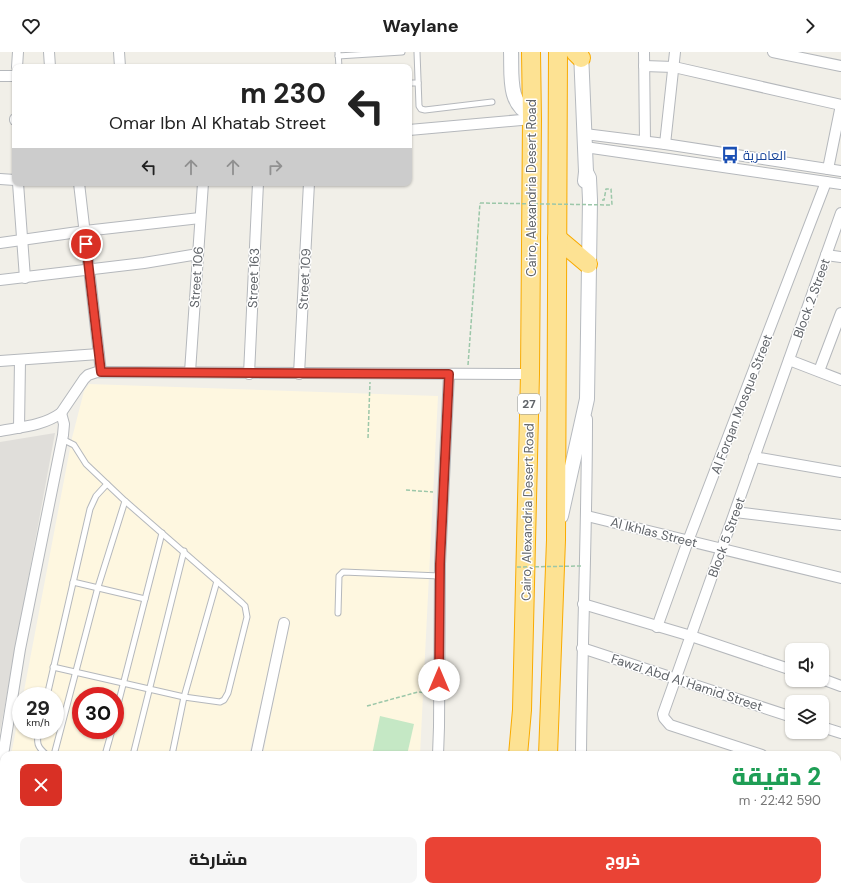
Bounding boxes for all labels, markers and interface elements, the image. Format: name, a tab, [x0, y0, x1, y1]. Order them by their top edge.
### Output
text: Waylane	[382, 14, 459, 38]
icon: heart	[20, 15, 42, 37]
icon: forward	[799, 15, 821, 37]
text: 230 m	[240, 75, 326, 112]
icon: left	[340, 80, 392, 132]
street label: Cairo, Alexandria Desert Road	[523, 99, 540, 277]
text: Omar Ibn Al Khatab Street	[109, 111, 326, 135]
bus stop icon: العامرية	[720, 145, 740, 165]
place label: العامرية	[743, 147, 786, 164]
icon: left	[138, 156, 160, 178]
icon: ahead	[180, 156, 202, 178]
icon: ahead	[222, 156, 244, 178]
icon: right	[264, 156, 286, 178]
pin	[69, 227, 103, 261]
icon: arrive	[75, 233, 97, 255]
street label: Street 106	[186, 246, 207, 308]
street label: Street 163	[244, 248, 263, 308]
street label: Street 109	[294, 248, 315, 310]
street label: Block 2 Street	[789, 256, 834, 340]
street label: Al Forqan Mosque Street	[707, 332, 776, 477]
road number: 27	[518, 394, 540, 414]
street label: Cairo, Alexandria Desert Road	[517, 423, 538, 601]
street label: Block 5 Street	[704, 495, 749, 580]
street label: Al Ikhlas Street	[609, 513, 699, 551]
map controls	[785, 643, 829, 739]
button: sound	[785, 643, 829, 687]
street label: Fawzi Abd Al Hamid Street	[609, 650, 765, 715]
position arrow	[418, 659, 460, 701]
speed limit sign: 30	[72, 687, 124, 739]
text: 29	[26, 695, 50, 721]
button: layers	[785, 695, 829, 739]
text: km/h	[26, 716, 50, 729]
text: 2 دقيقة	[732, 761, 821, 792]
button: close	[20, 764, 62, 806]
text: 590 m · 22:42	[739, 792, 821, 809]
button: مشاركة	[20, 837, 417, 883]
button: خروج	[425, 837, 821, 883]

